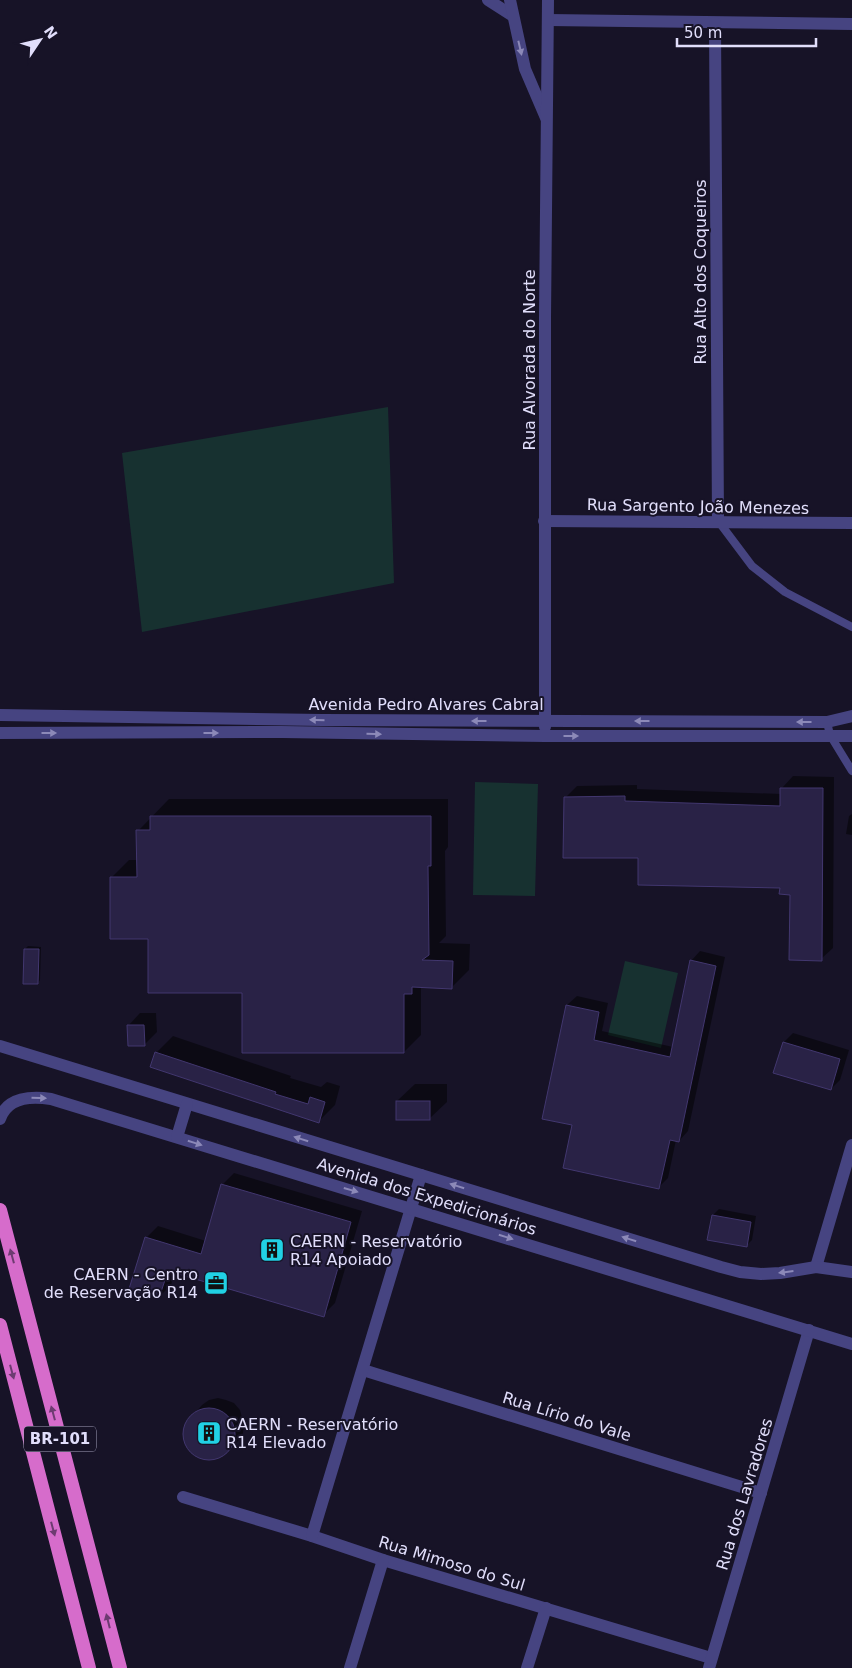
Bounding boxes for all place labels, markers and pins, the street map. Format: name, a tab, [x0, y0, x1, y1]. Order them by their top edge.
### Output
place label: CAERN - Reservatório R14 Apoiado	[290, 1232, 462, 1269]
building icon: CAERN - Reservatório R14 Apoiado	[259, 1237, 285, 1263]
place label: CAERN - Centro de Reservação R14	[44, 1265, 198, 1302]
office icon: CAERN - Centro de Reservação R14	[203, 1270, 229, 1296]
place label: CAERN - Reservatório R14 Elevado	[226, 1415, 398, 1452]
building icon: CAERN - Reservatório R14 Elevado	[196, 1420, 222, 1446]

